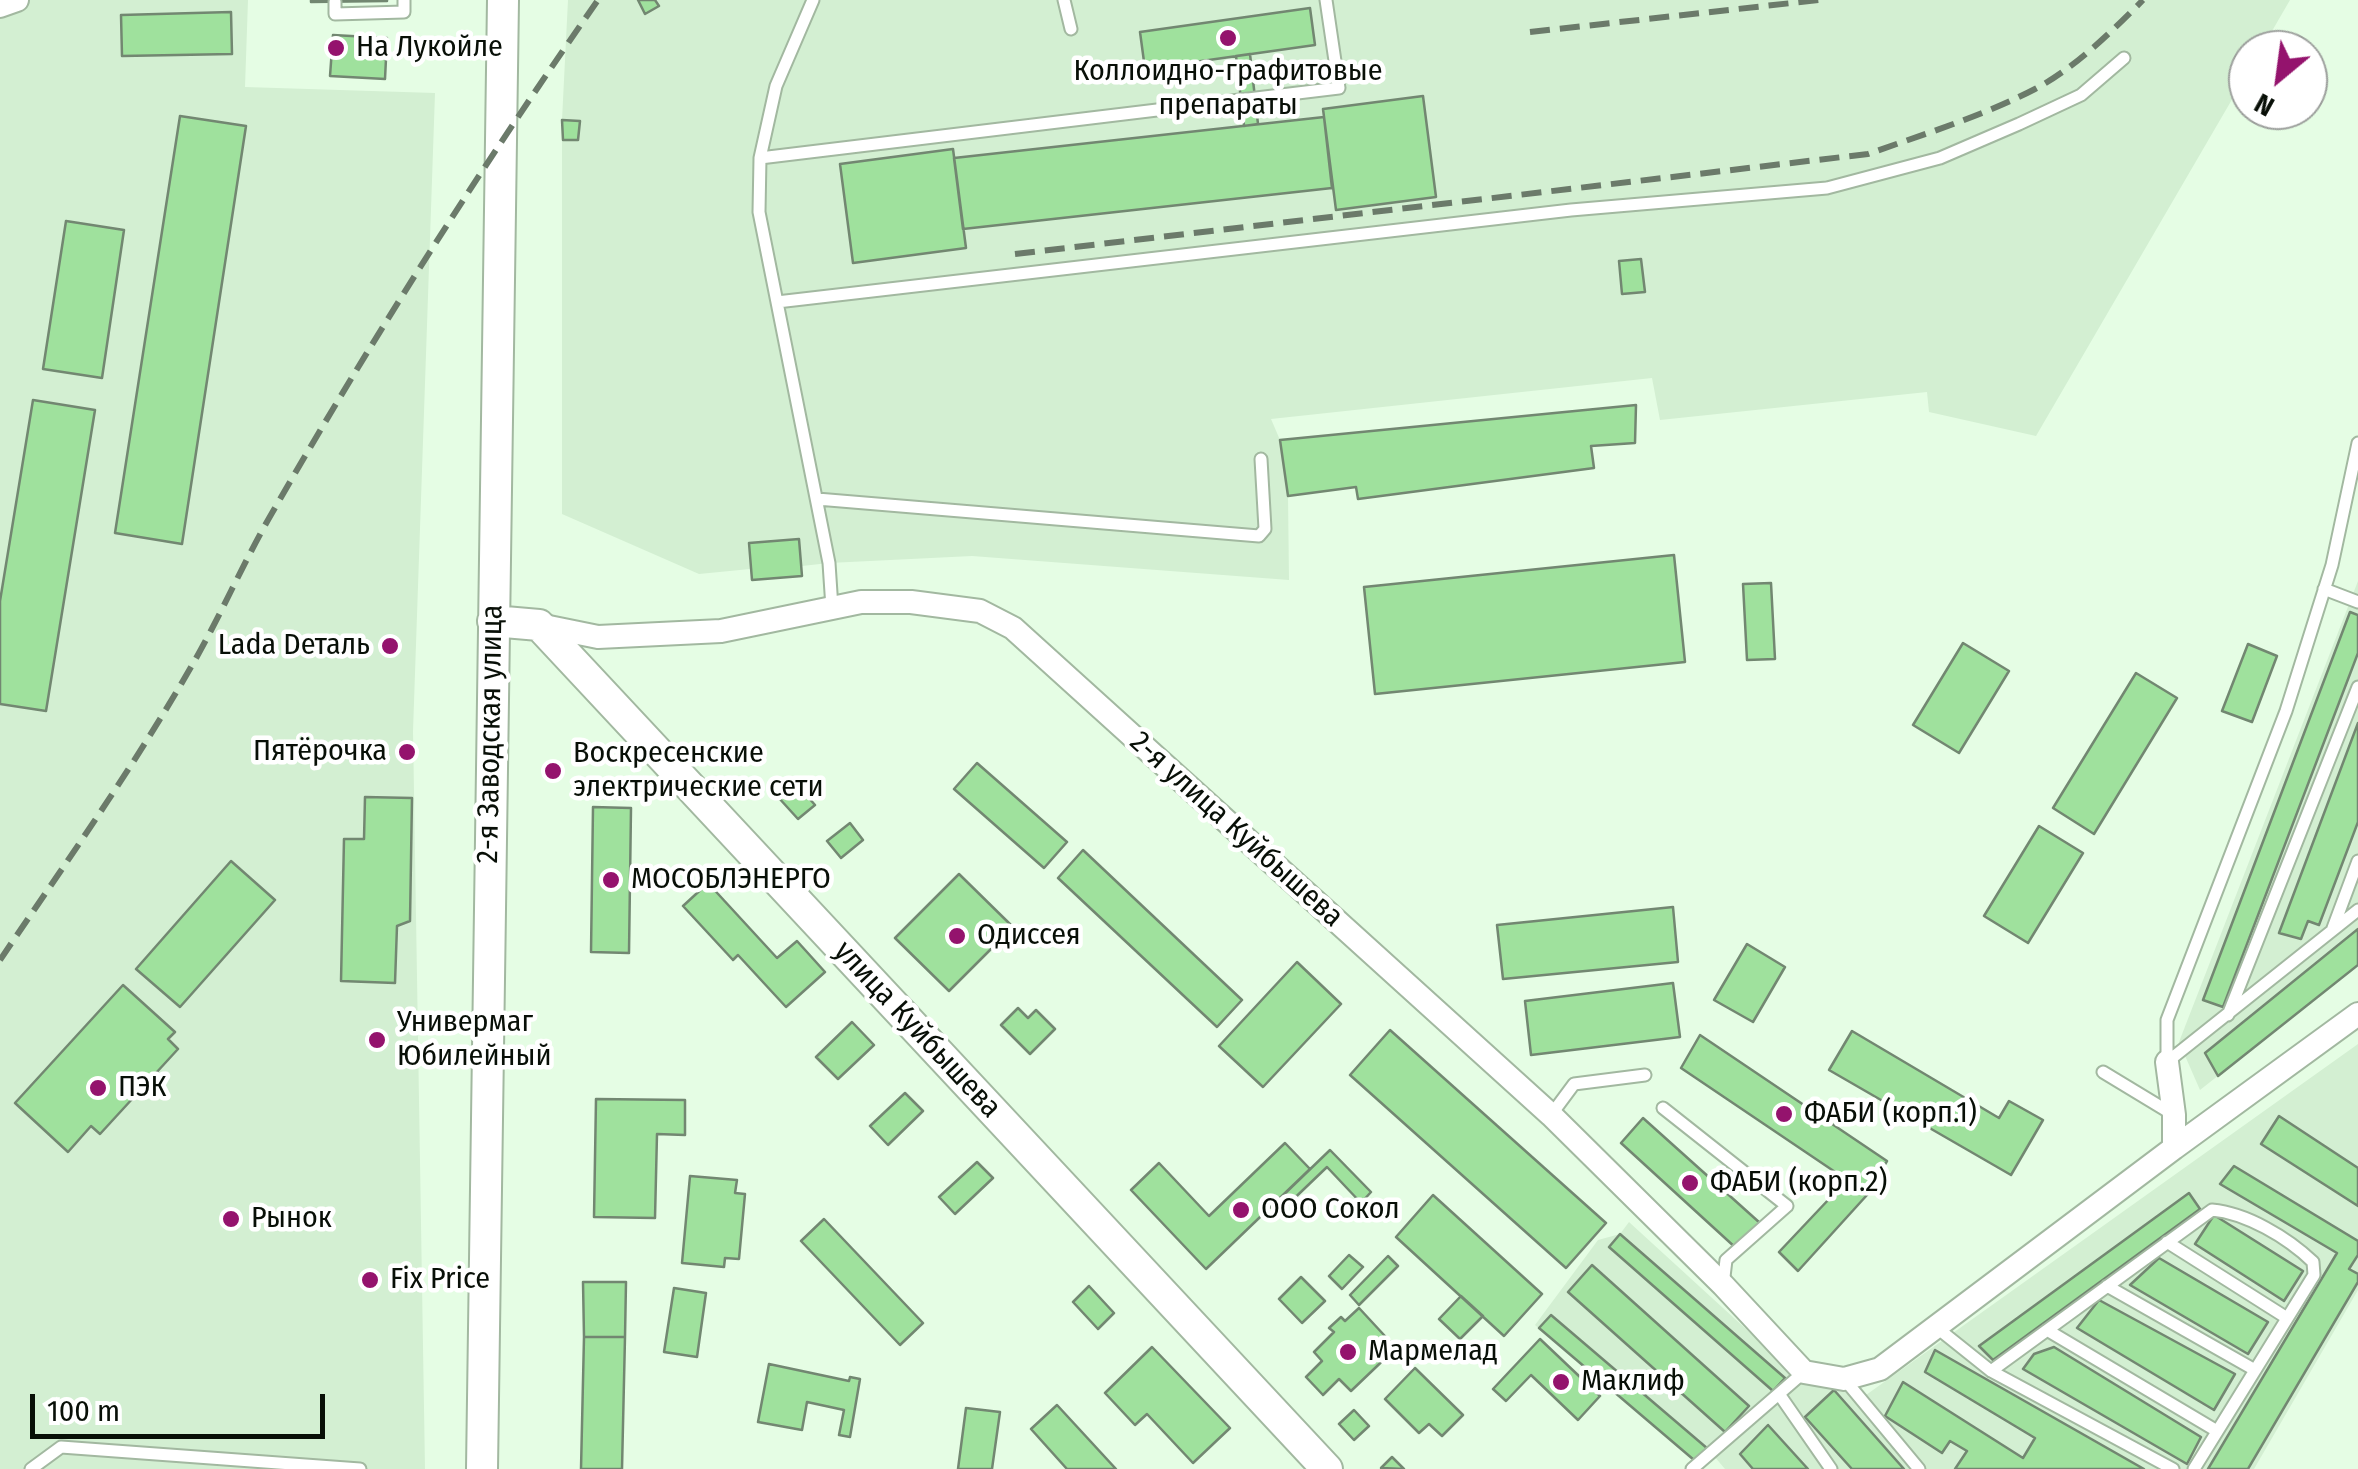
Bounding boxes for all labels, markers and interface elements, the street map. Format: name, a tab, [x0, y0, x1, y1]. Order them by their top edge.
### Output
marker: Коллоидно-графитовые препараты	[1217, 27, 1239, 49]
place label: На Лукойле	[356, 30, 503, 66]
north arrow	[2228, 30, 2328, 130]
marker: На Лукойле	[325, 37, 347, 59]
place label: Коллоидно-графитовые препараты	[1074, 54, 1382, 124]
text: N	[2249, 86, 2280, 123]
street label: 2-я Заводская улица	[471, 604, 511, 864]
place label: Lada Dеталь	[218, 628, 370, 664]
marker: Lada Dеталь	[379, 635, 401, 657]
street label: 2-я улица Куйбышева	[1122, 725, 1350, 935]
place label: Пятёрочка	[253, 734, 387, 770]
place label: Воскресенские электрические сети	[573, 736, 824, 806]
marker: Пятёрочка	[396, 741, 418, 763]
marker: Воскресенские электрические сети	[542, 760, 564, 782]
place label: МОСОБЛЭНЕРГО	[631, 862, 831, 898]
marker: МОСОБЛЭНЕРГО	[600, 869, 622, 891]
place label: Одиссея	[977, 918, 1081, 954]
marker: Одиссея	[946, 925, 968, 947]
street label: улица Куйбышева	[826, 934, 1008, 1126]
place label: Универмаг Юбилейный	[397, 1005, 552, 1076]
marker: Универмаг Юбилейный	[366, 1029, 388, 1051]
place label: ПЭК	[118, 1070, 167, 1106]
marker: ПЭК	[87, 1077, 109, 1099]
place label: ФАБИ (корп.1)	[1804, 1096, 1977, 1132]
marker: ФАБИ (корп.1)	[1773, 1103, 1795, 1125]
place label: ФАБИ (корп.2)	[1710, 1165, 1887, 1201]
marker: ФАБИ (корп.2)	[1679, 1172, 1701, 1194]
place label: ООО Сокол	[1261, 1192, 1400, 1228]
marker: ООО Сокол	[1230, 1199, 1252, 1221]
place label: Рынок	[251, 1201, 332, 1237]
marker: Рынок	[220, 1208, 242, 1230]
place label: Fix Price	[390, 1262, 490, 1298]
marker: Fix Price	[359, 1269, 381, 1291]
place label: Мармелад	[1368, 1334, 1498, 1370]
marker: Мармелад	[1337, 1341, 1359, 1363]
place label: Маклиф	[1581, 1364, 1685, 1400]
marker: Маклиф	[1550, 1371, 1572, 1393]
scale bar	[35, 1374, 330, 1436]
text: 100 m	[47, 1393, 120, 1429]

